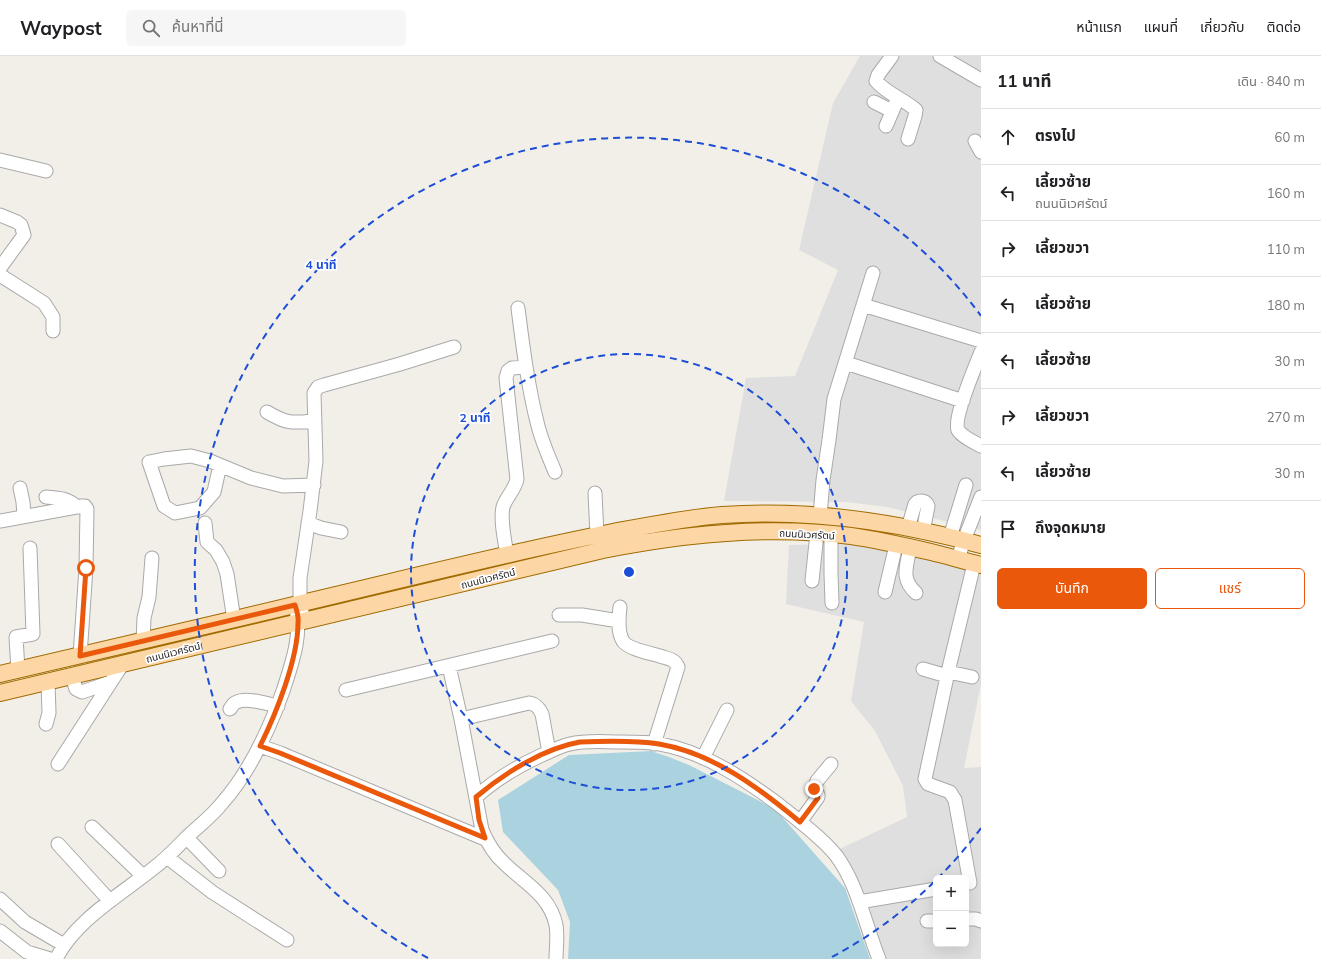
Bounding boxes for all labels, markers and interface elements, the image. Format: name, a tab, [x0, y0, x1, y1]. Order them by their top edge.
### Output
search box	[126, 10, 406, 46]
text: Waypost	[20, 16, 102, 40]
icon: search	[140, 17, 162, 39]
text: ค้นหาที่นี่	[172, 17, 223, 36]
text: หน้าแรก	[1076, 18, 1122, 36]
text: แผนที่	[1144, 18, 1178, 36]
text: เกี่ยวกับ	[1200, 18, 1245, 36]
text: ติดต่อ	[1267, 18, 1301, 36]
text: 11 นาที	[997, 70, 1051, 91]
text: เดิน · 840 m	[1237, 73, 1305, 89]
icon: ahead	[997, 126, 1019, 148]
text: ตรงไป	[1035, 126, 1076, 145]
text: 60 m	[1275, 129, 1305, 145]
text: เลี้ยวซ้าย	[1035, 172, 1091, 191]
icon: left	[997, 182, 1019, 204]
text: 160 m	[1267, 185, 1305, 201]
text: ถนนนิเวศรัตน์	[1035, 195, 1108, 211]
icon: right	[997, 238, 1019, 260]
text: เลี้ยวขวา	[1035, 238, 1089, 257]
text: 110 m	[1267, 241, 1305, 257]
text: 4 นาที	[305, 257, 337, 272]
icon: left	[997, 294, 1019, 316]
text: เลี้ยวซ้าย	[1035, 294, 1091, 313]
text: 180 m	[1267, 297, 1305, 313]
icon: left	[997, 350, 1019, 372]
text: เลี้ยวซ้าย	[1035, 350, 1091, 369]
text: 30 m	[1275, 353, 1305, 369]
icon: right	[997, 406, 1019, 428]
text: เลี้ยวขวา	[1035, 406, 1089, 425]
text: 270 m	[1267, 409, 1305, 425]
text: 2 นาที	[459, 410, 491, 425]
icon: left	[997, 462, 1019, 484]
text: เลี้ยวซ้าย	[1035, 462, 1091, 481]
text: 30 m	[1275, 465, 1305, 481]
icon: arrive	[997, 518, 1019, 540]
text: ถึงจุดหมาย	[1035, 518, 1106, 537]
street label: ถนนนิเวศรัตน์	[779, 527, 835, 542]
route start	[77, 559, 95, 577]
street label: ถนนนิเวศรัตน์	[459, 565, 517, 592]
centre of rings	[622, 565, 636, 579]
button: บันทึก	[997, 568, 1147, 609]
button: แชร์	[1155, 568, 1305, 609]
street label: ถนนนิเวศรัตน์	[144, 639, 202, 666]
route end	[805, 780, 823, 798]
map controls	[933, 875, 969, 947]
button: +	[933, 875, 969, 911]
button: −	[933, 911, 969, 947]

